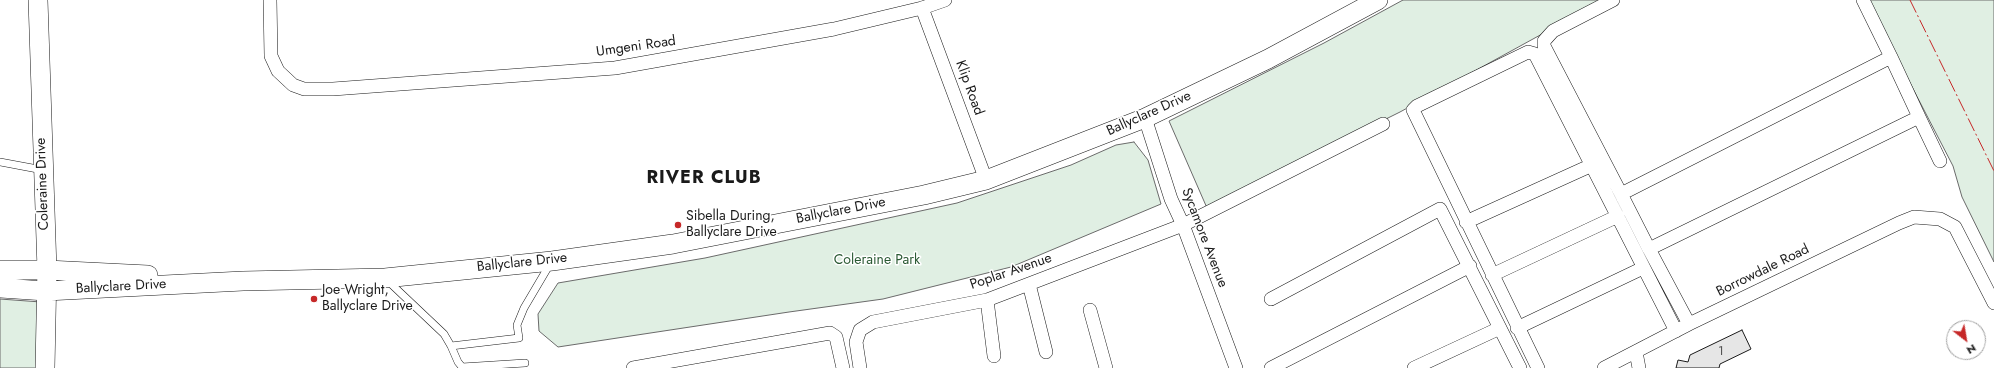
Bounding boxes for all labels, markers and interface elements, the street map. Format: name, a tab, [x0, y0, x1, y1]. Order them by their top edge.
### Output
street label: Umgeni Road	[595, 33, 677, 61]
street label: Klip Road	[951, 58, 987, 118]
street label: Ballyclare Drive	[1104, 88, 1194, 140]
street label: Coleraine Drive	[33, 137, 53, 231]
district label: RIVER CLUB	[646, 168, 762, 190]
street label: Sycamore Avenue	[1177, 186, 1231, 290]
street label: Ballyclare Drive	[795, 194, 887, 228]
place label: Sibella During, Ballyclare Drive	[686, 209, 777, 242]
marker: Sibella During, Ballyclare Drive	[673, 220, 683, 230]
street label: Borrowdale Road	[1714, 241, 1812, 301]
street label: Ballyclare Drive	[476, 250, 568, 276]
street label: Poplar Avenue	[968, 250, 1054, 294]
park label: Coleraine Park	[834, 253, 920, 269]
street label: Ballyclare Drive	[75, 276, 167, 298]
place label: Joe Wright, Ballyclare Drive	[322, 283, 413, 316]
marker: Joe Wright, Ballyclare Drive	[309, 294, 319, 304]
north arrow	[1946, 320, 1986, 360]
text: N	[1964, 340, 1980, 359]
house number: 1	[1718, 345, 1724, 359]

